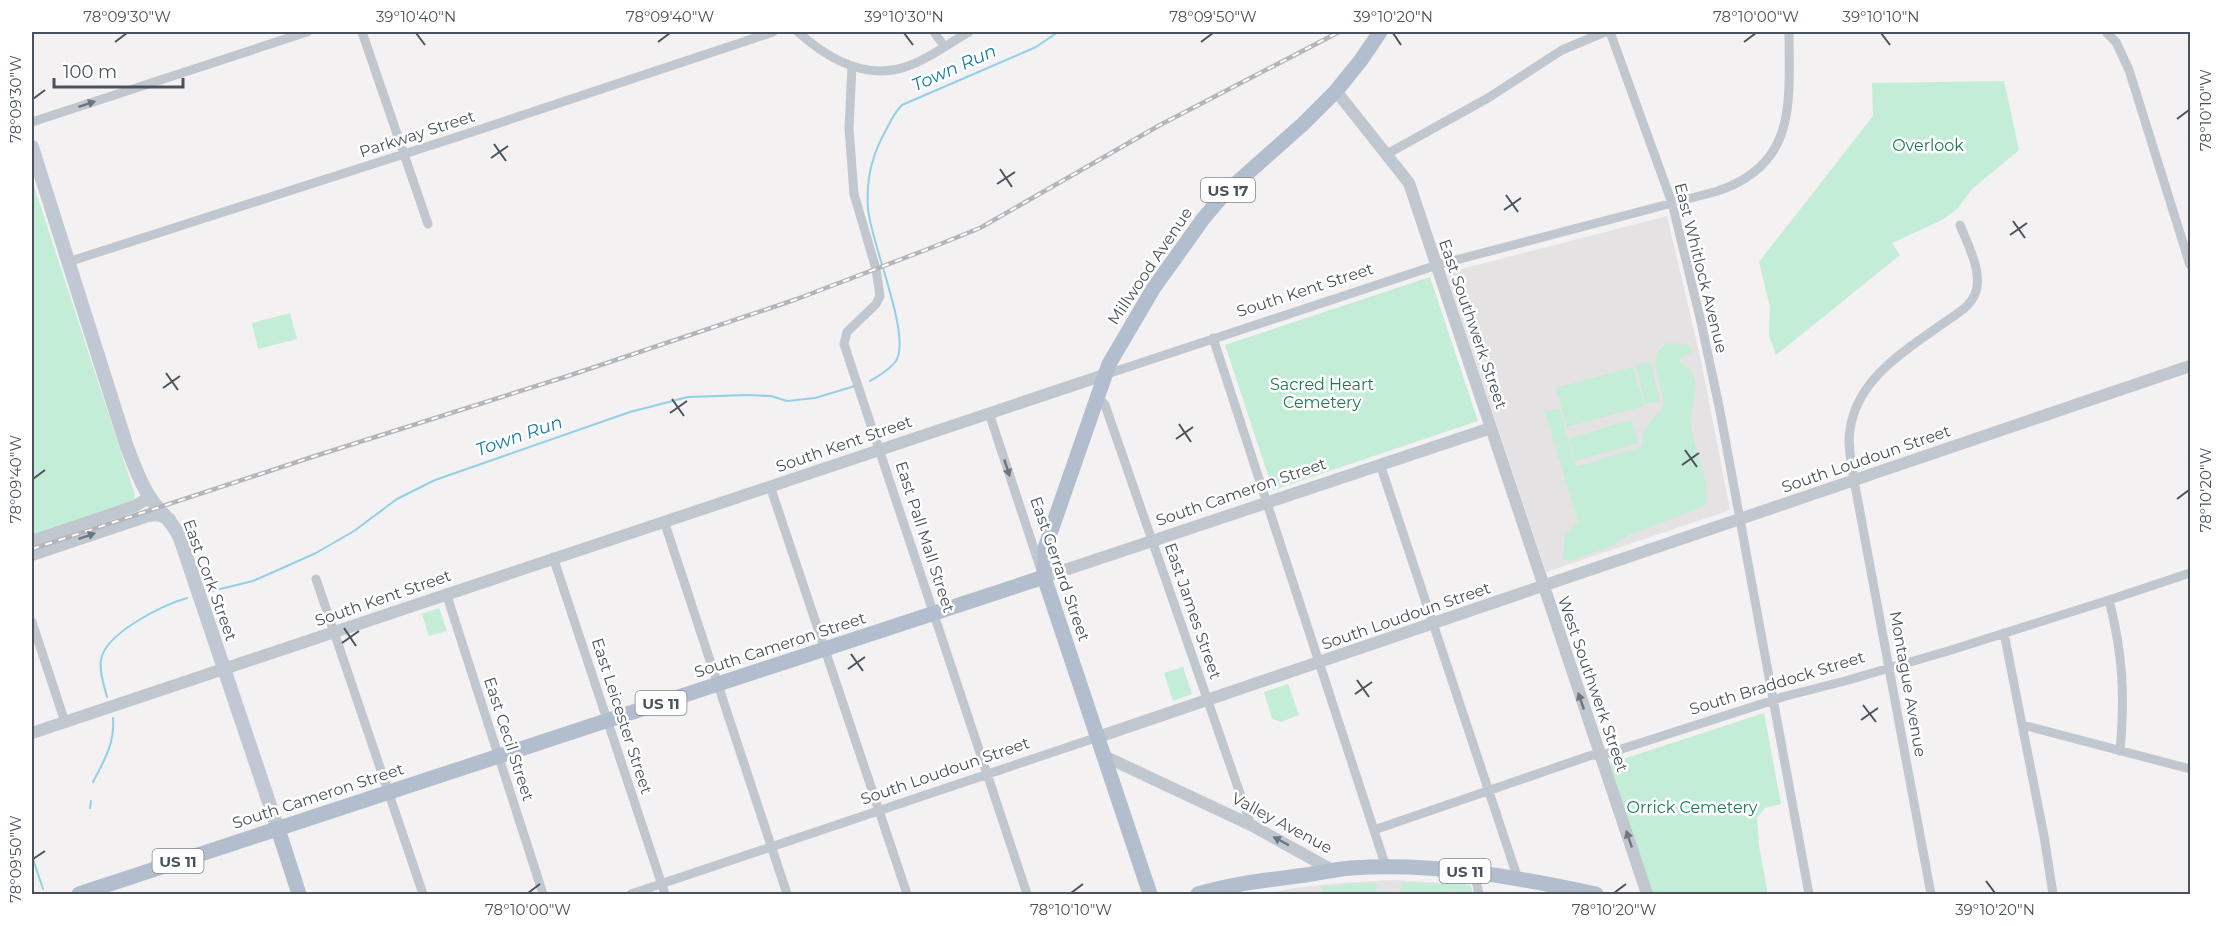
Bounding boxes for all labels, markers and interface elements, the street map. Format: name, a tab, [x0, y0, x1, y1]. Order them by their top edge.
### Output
text: 78°09'30"W	[83, 7, 171, 26]
text: 39°10'40"N	[376, 7, 456, 26]
text: 78°09'40"W	[626, 7, 714, 26]
text: 39°10'30"N	[864, 7, 944, 26]
text: 78°09'50"W	[1169, 7, 1257, 26]
text: 39°10'20"N	[1353, 7, 1433, 26]
text: 78°10'00"W	[1713, 7, 1799, 26]
text: 39°10'10"N	[1842, 7, 1920, 26]
water label: Town Run	[908, 40, 1000, 96]
scale bar	[54, 51, 183, 89]
text: 78°09'30"W	[6, 55, 25, 143]
text: 100 m	[63, 61, 117, 83]
text: 78°10'10"W	[2196, 69, 2215, 151]
one-way arrow	[78, 98, 96, 108]
street label: Parkway Street	[357, 106, 478, 162]
park label: Overlook	[1892, 136, 1964, 155]
road number: US 17	[1201, 178, 1255, 202]
street label: East Whitlock Avenue	[1671, 181, 1731, 355]
street label: Millwood Avenue	[1104, 204, 1196, 328]
street label: East Southwerk Street	[1435, 237, 1511, 412]
street label: South Kent Street	[1234, 259, 1376, 321]
park label: Sacred Heart Cemetery	[1270, 375, 1375, 412]
water label: Town Run	[473, 411, 565, 461]
street label: South Kent Street	[773, 412, 915, 476]
street label: South Loudoun Street	[1779, 421, 1953, 497]
text: 78°09'40"W	[6, 435, 25, 523]
text: 78°10'20"W	[2196, 447, 2215, 532]
street label: South Cameron Street	[1153, 454, 1329, 530]
street label: East Pall Mall Street	[892, 459, 959, 615]
one-way arrow	[1003, 459, 1013, 477]
street label: East Gerrard Street	[1026, 494, 1094, 644]
street label: East Cork Street	[179, 517, 241, 644]
one-way arrow	[78, 531, 96, 541]
street label: East James Street	[1161, 540, 1225, 682]
street label: South Kent Street	[312, 566, 454, 630]
street label: South Loudoun Street	[1319, 578, 1493, 654]
street label: West Southwerk Street	[1554, 594, 1632, 775]
street label: South Cameron Street	[692, 608, 869, 682]
street label: Montague Avenue	[1886, 610, 1930, 758]
street label: East Leicester Street	[588, 636, 656, 797]
street label: South Braddock Street	[1687, 647, 1867, 719]
street label: East Cecil Street	[480, 675, 538, 804]
road number: US 11	[636, 691, 686, 715]
one-way arrow	[1576, 692, 1585, 710]
street label: South Loudoun Street	[858, 733, 1032, 809]
street label: South Cameron Street	[230, 759, 407, 833]
street label: Valley Avenue	[1228, 789, 1336, 857]
park label: Orrick Cemetery	[1626, 798, 1758, 817]
text: 78°09'50"W	[6, 815, 25, 903]
one-way arrow	[1623, 830, 1633, 848]
one-way arrow	[1273, 836, 1290, 846]
road number: US 11	[152, 849, 204, 873]
road number: US 11	[1440, 859, 1490, 883]
text: 78°10'00"W	[485, 900, 571, 919]
text: 78°10'10"W	[1030, 900, 1112, 919]
text: 78°10'20"W	[1572, 900, 1657, 919]
text: 39°10'20"N	[1955, 900, 2035, 919]

